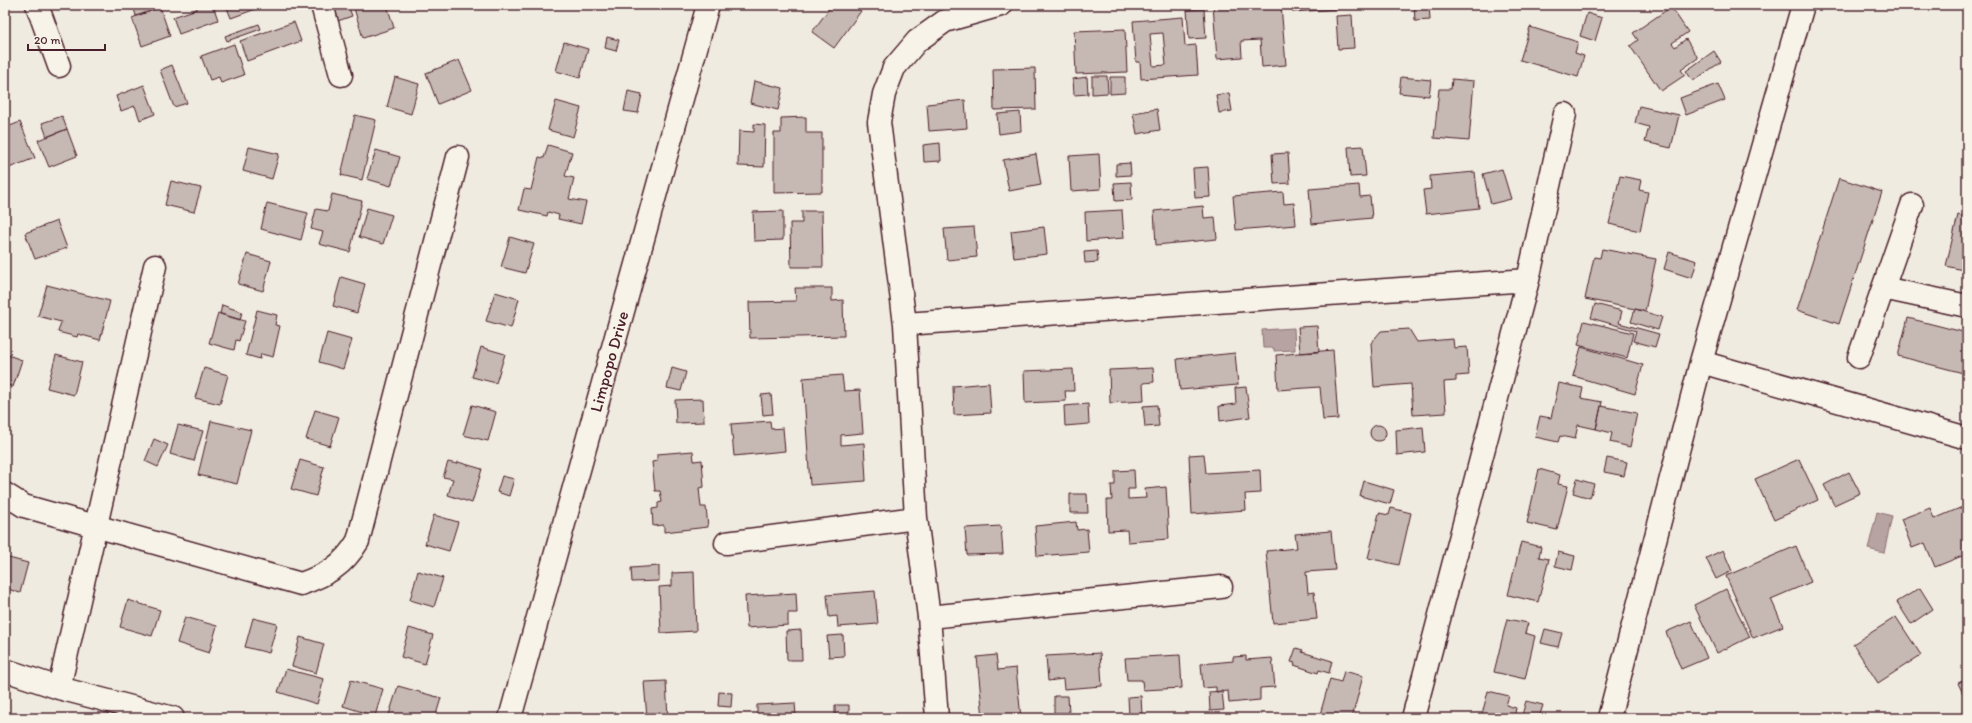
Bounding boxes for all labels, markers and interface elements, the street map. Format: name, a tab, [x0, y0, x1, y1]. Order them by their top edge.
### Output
scale bar	[28, 26, 105, 52]
text: 20 m	[34, 33, 61, 47]
street label: Limpopo Drive	[585, 309, 633, 414]

